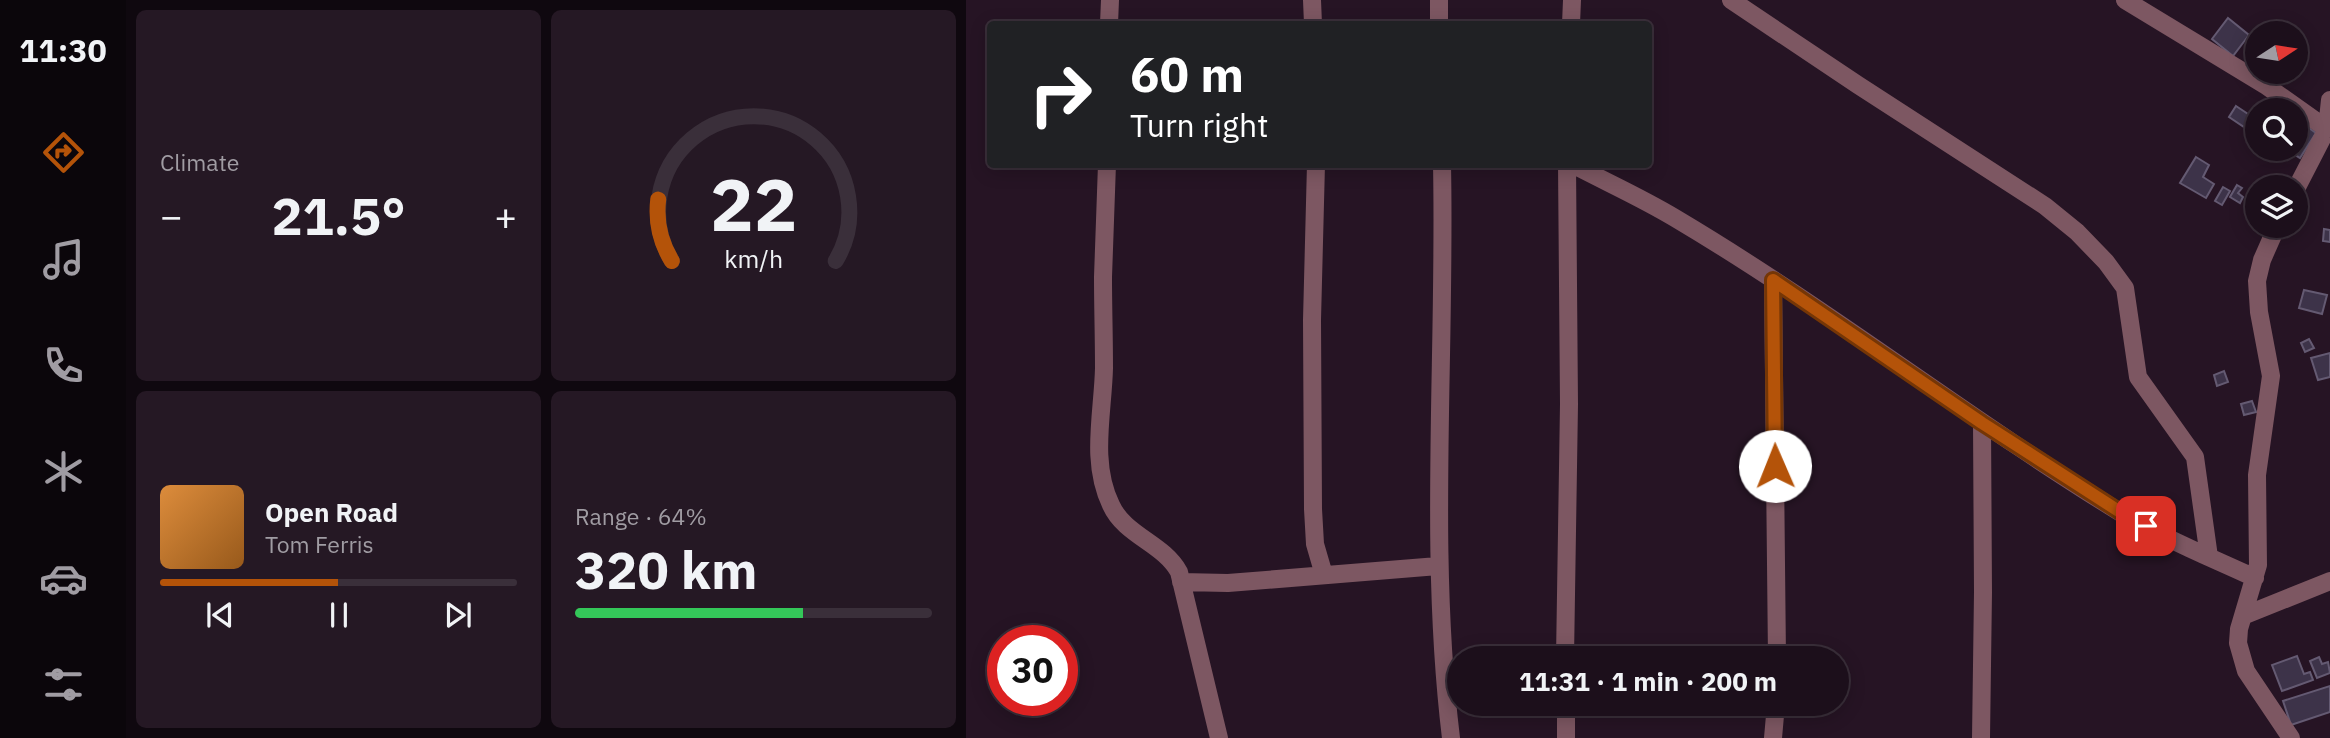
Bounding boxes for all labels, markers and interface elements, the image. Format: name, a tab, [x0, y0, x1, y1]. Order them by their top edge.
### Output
north arrow	[2245, 21, 2308, 84]
map controls	[2245, 21, 2308, 238]
text: 11:30	[19, 29, 107, 71]
text: 60 m	[1130, 42, 1244, 105]
icon: right	[1015, 49, 1106, 140]
button: search	[2245, 98, 2308, 161]
text: Turn right	[1130, 104, 1268, 146]
icon: directions	[39, 128, 88, 177]
text: Climate	[160, 147, 239, 177]
text: 22	[710, 157, 797, 252]
button: layers	[2245, 175, 2308, 238]
text: 21.5°	[271, 182, 406, 249]
text: −	[160, 191, 183, 240]
text: +	[494, 191, 517, 240]
icon: music	[39, 235, 88, 284]
text: km/h	[724, 242, 783, 275]
icon: phone	[39, 341, 88, 390]
position arrow	[1738, 429, 1812, 503]
icon: climate	[39, 447, 88, 496]
text: Open Road	[265, 495, 398, 529]
pin	[2116, 496, 2176, 556]
text: Range · 64%	[575, 501, 707, 531]
icon: arrive	[2127, 507, 2165, 545]
text: Tom Ferris	[265, 529, 374, 559]
text: 320 km	[575, 536, 757, 603]
icon: car	[39, 554, 88, 603]
icon: previous	[201, 596, 239, 634]
icon: pause	[320, 596, 358, 634]
icon: next	[439, 596, 477, 634]
speed limit sign: 30	[987, 625, 1078, 716]
icon: filters	[39, 660, 88, 709]
text: 11:31 · 1 min · 200 m	[1519, 664, 1777, 698]

